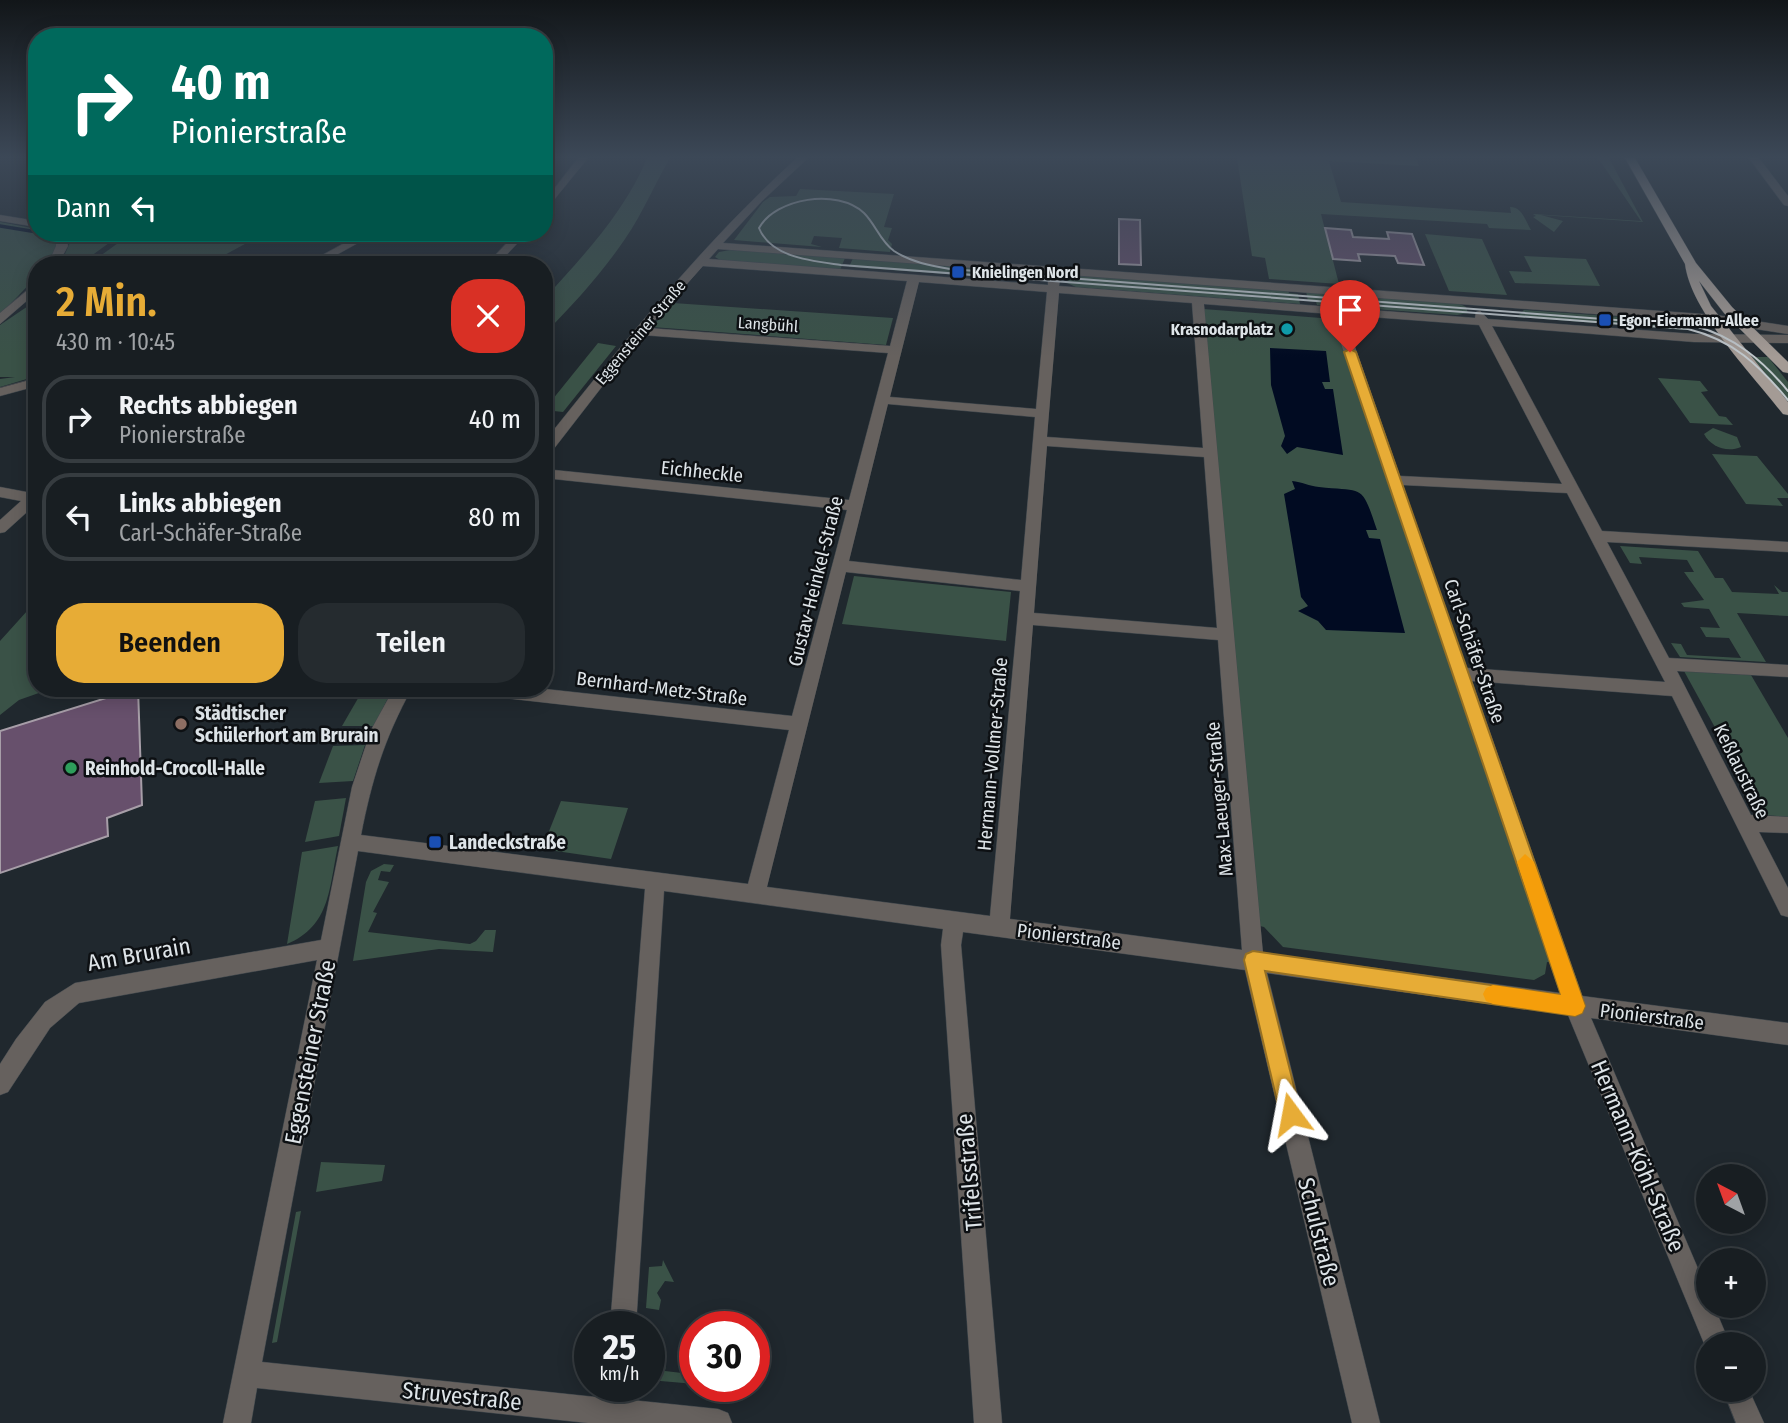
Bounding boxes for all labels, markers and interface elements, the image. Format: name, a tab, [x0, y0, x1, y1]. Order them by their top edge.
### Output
text: 40 m	[171, 53, 271, 112]
icon: right	[56, 56, 147, 147]
text: Pionierstraße	[171, 113, 347, 151]
icon: left	[125, 189, 163, 227]
text: Dann	[56, 193, 111, 224]
place label: Knielingen Nord	[972, 263, 1079, 282]
marker: Knielingen Nord	[950, 264, 966, 280]
street label: Eggensteiner Straße	[591, 276, 690, 388]
text: 2 Min.	[56, 277, 157, 327]
button: close	[451, 279, 525, 353]
pin	[1320, 280, 1380, 352]
icon: arrive	[1331, 291, 1369, 329]
place label: Egon-Eiermann-Allee	[1619, 311, 1759, 330]
marker: Egon-Eiermann-Allee	[1597, 312, 1613, 328]
street label: Langbühl	[737, 313, 799, 336]
place label: Krasnodarplatz	[1171, 320, 1273, 339]
marker: Krasnodarplatz	[1279, 321, 1295, 337]
text: 430 m · 10:45	[56, 328, 175, 356]
text: Rechts abbiegen	[119, 390, 298, 421]
icon: right	[60, 400, 98, 438]
text: 40 m	[469, 404, 521, 435]
text: Pionierstraße	[119, 421, 246, 449]
street label: Eichheckle	[660, 456, 744, 487]
text: Links abbiegen	[119, 488, 282, 519]
street label: Gustav-Heinkel-Straße	[783, 494, 848, 669]
icon: left	[60, 498, 98, 536]
text: 80 m	[468, 502, 521, 533]
text: Carl-Schäfer-Straße	[119, 519, 302, 547]
street label: Carl-Schäfer-Straße	[1439, 576, 1510, 726]
button: Beenden	[56, 603, 284, 683]
button: Teilen	[298, 603, 525, 683]
street label: Hermann-Vollmer-Straße	[973, 656, 1012, 852]
street label: Bernhard-Metz-Straße	[575, 667, 749, 710]
place label: Städtischer Schülerhort am Brurain	[195, 702, 378, 747]
marker: Städtischer Schülerhort am Brurain	[173, 716, 189, 732]
street label: Keßlaustraße	[1709, 720, 1774, 822]
street label: Max-Laeuger-Straße	[1201, 721, 1238, 877]
place label: Reinhold-Crocoll-Halle	[85, 757, 265, 780]
marker: Reinhold-Crocoll-Halle	[63, 760, 79, 776]
place label: Landeckstraße	[449, 831, 566, 854]
marker: Landeckstraße	[427, 834, 443, 850]
street label: Pionierstraße	[1016, 919, 1122, 954]
street label: Am Brurain	[85, 931, 193, 977]
street label: Eggensteiner Straße	[278, 957, 342, 1147]
street label: Pionierstraße	[1599, 999, 1705, 1034]
street label: Hermann-Köhl-Straße	[1585, 1056, 1691, 1256]
position arrow	[1254, 1077, 1328, 1151]
street label: Trifelsstraße	[950, 1112, 988, 1232]
north arrow	[1696, 1164, 1766, 1234]
map controls	[1696, 1164, 1766, 1402]
street label: Schulstraße	[1292, 1175, 1346, 1289]
button: +	[1696, 1248, 1766, 1318]
speed limit sign: 30	[679, 1311, 770, 1402]
text: 25	[603, 1326, 636, 1368]
button: −	[1696, 1332, 1766, 1402]
text: km/h	[599, 1363, 640, 1385]
street label: Struvestraße	[401, 1376, 523, 1416]

